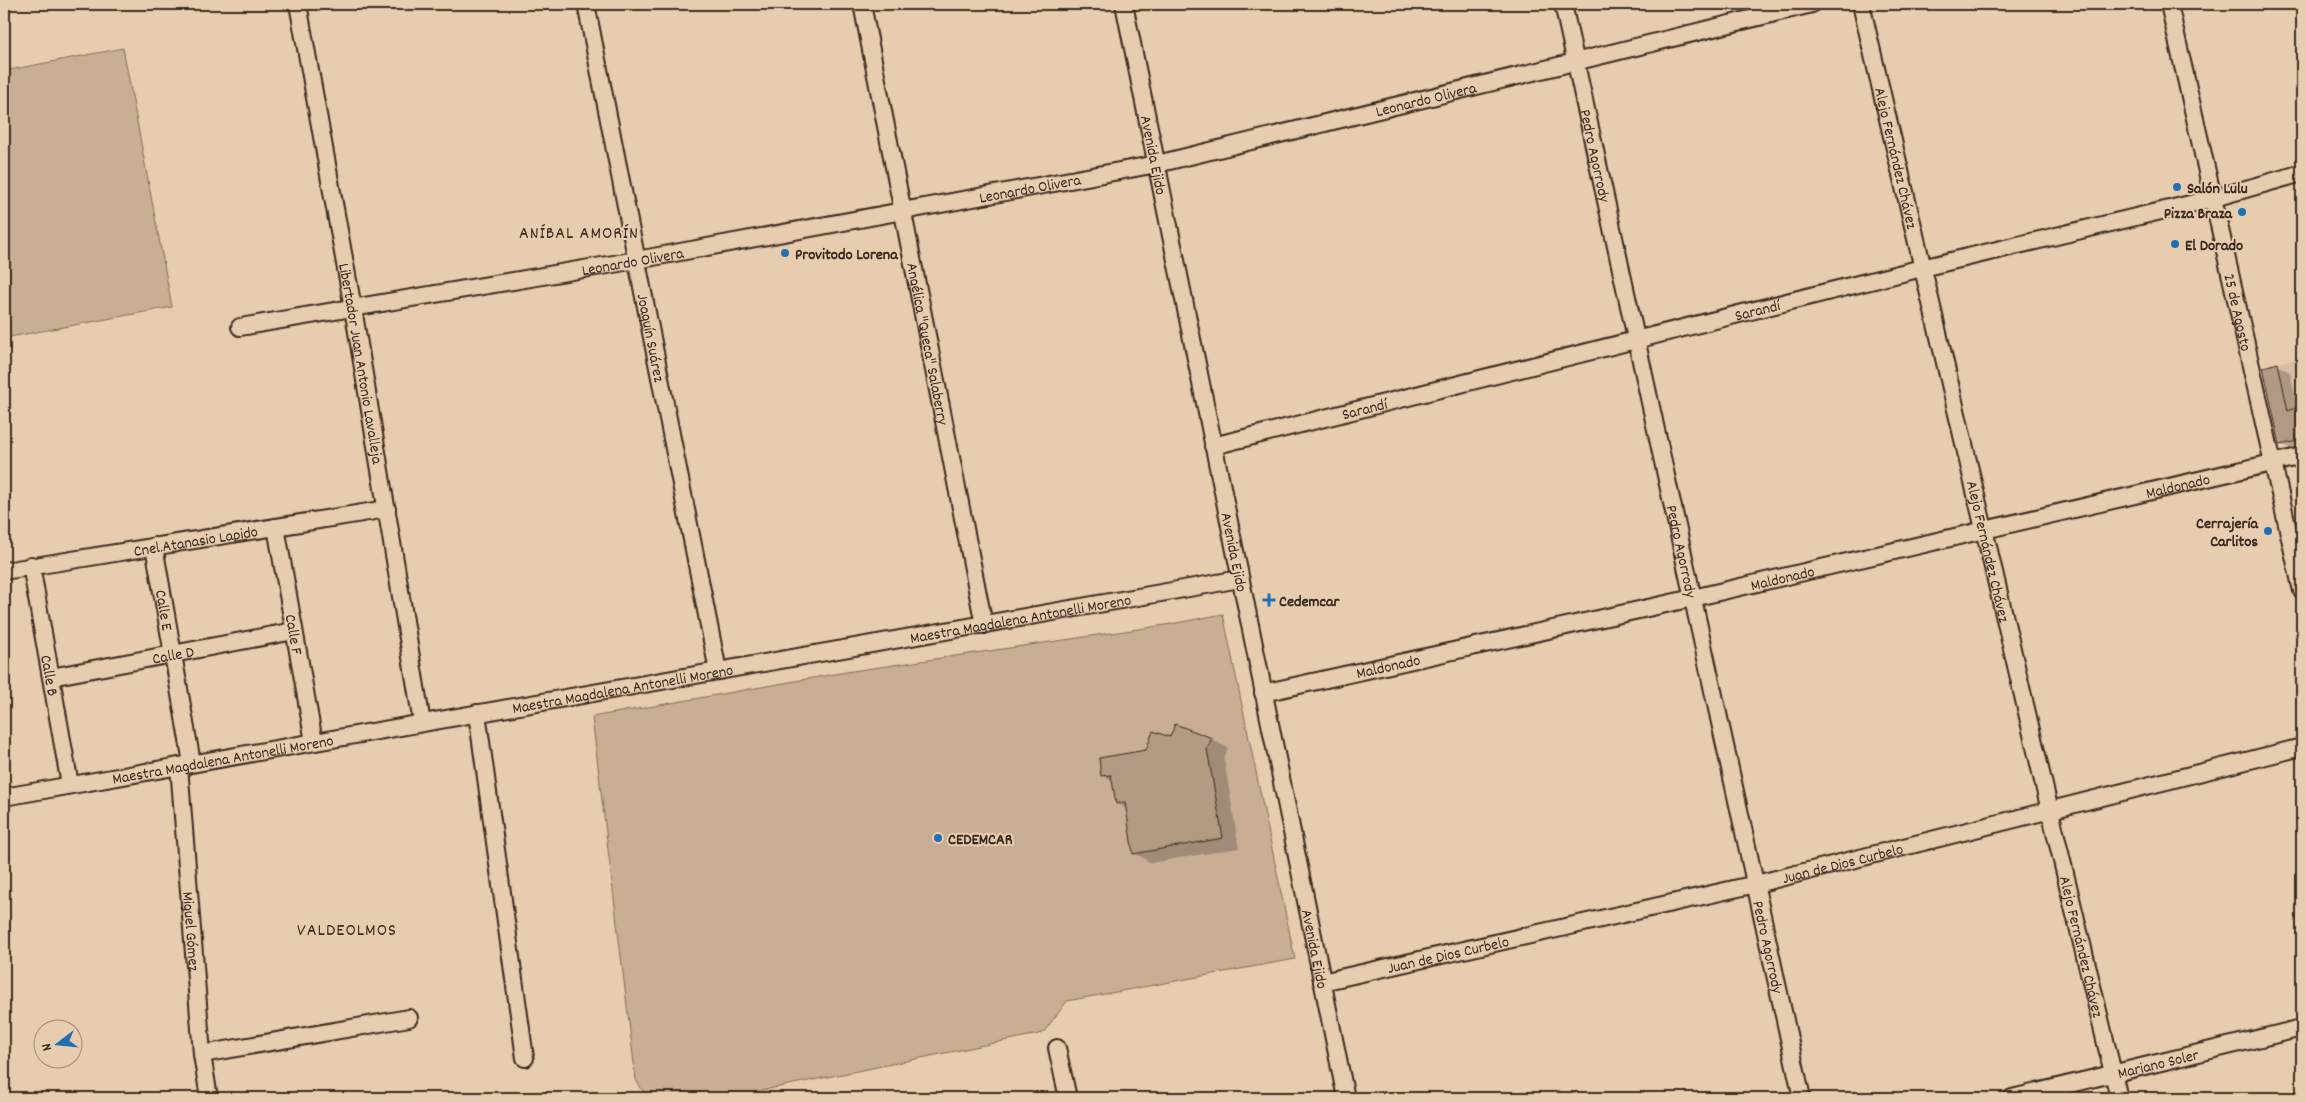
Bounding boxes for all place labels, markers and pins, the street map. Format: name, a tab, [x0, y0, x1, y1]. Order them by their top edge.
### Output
place label: Salón Lulu	[2187, 178, 2248, 201]
marker: Salón Lulu	[2171, 181, 2183, 193]
place label: Pizza Braza	[2164, 203, 2233, 226]
marker: Pizza Braza	[2236, 206, 2248, 218]
place label: El Dorado	[2185, 235, 2243, 258]
marker: El Dorado	[2169, 238, 2181, 250]
place label: Provitodo Lorena	[795, 244, 899, 267]
marker: Provitodo Lorena	[779, 247, 791, 259]
place label: Cerrajería Carlitos	[2196, 513, 2259, 554]
marker: Cerrajería Carlitos	[2262, 525, 2274, 537]
place label: Cedemcar	[1279, 591, 1340, 614]
marker: Cedemcar	[1263, 594, 1275, 606]
place label: CEDEMCAR	[948, 829, 1013, 852]
marker: CEDEMCAR	[932, 832, 944, 844]

